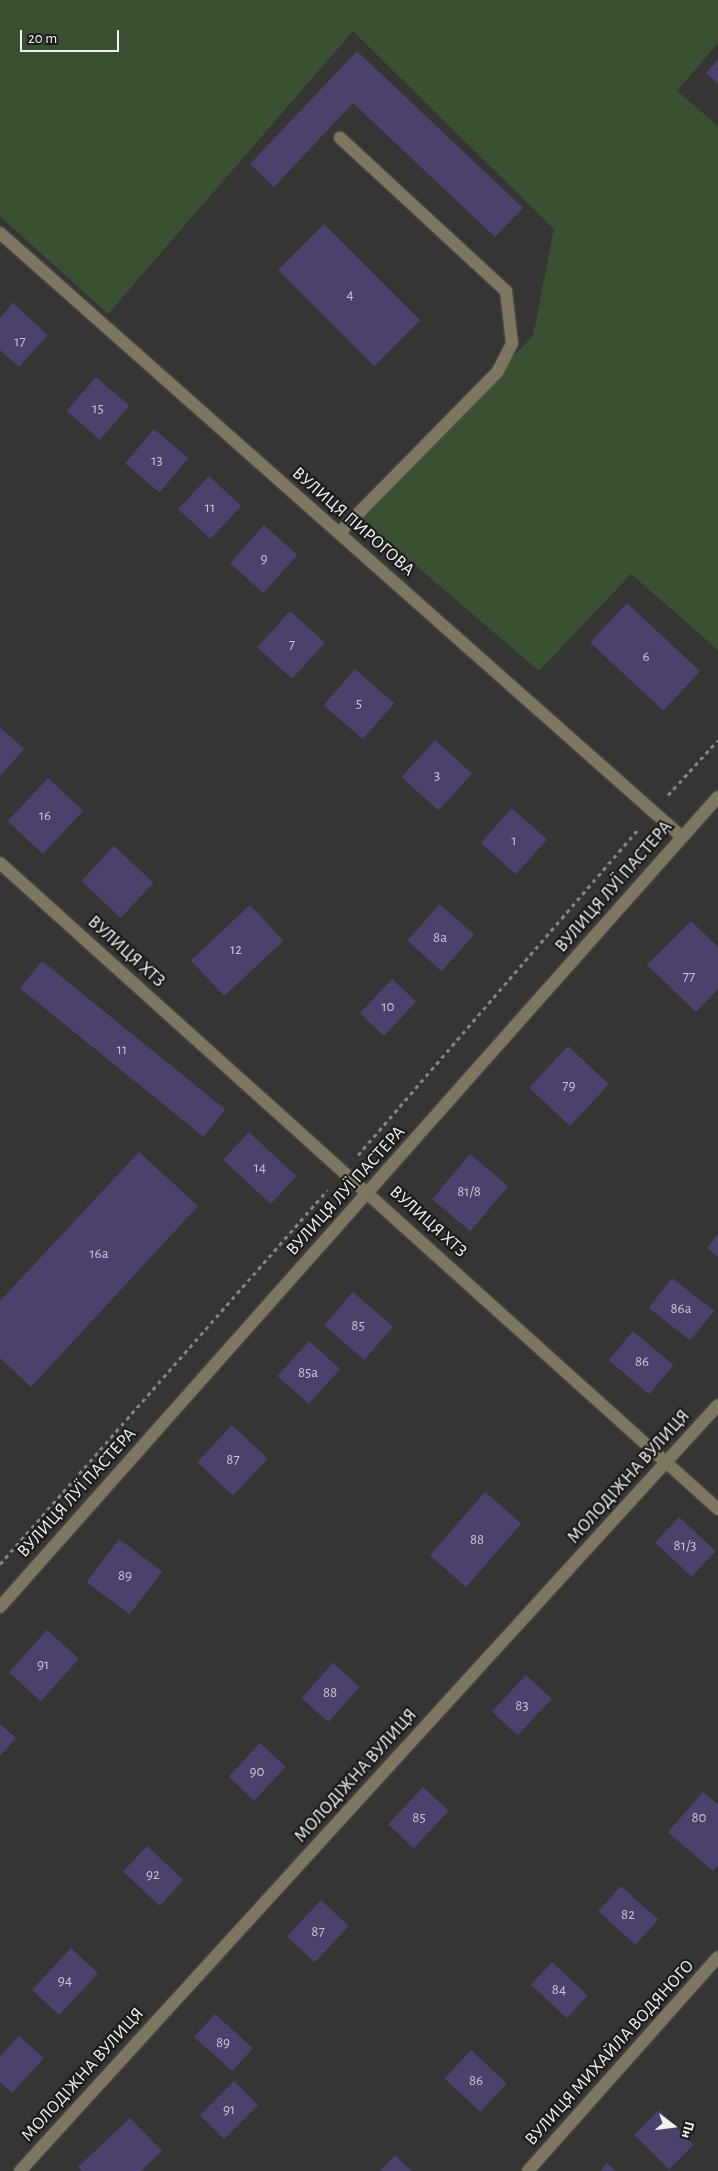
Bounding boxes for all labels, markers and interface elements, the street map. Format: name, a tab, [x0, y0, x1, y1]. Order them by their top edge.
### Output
scale bar	[22, 20, 121, 52]
text: 20 m	[28, 31, 57, 46]
house number: 4	[346, 286, 354, 304]
house number: 17	[14, 333, 26, 351]
house number: 15	[92, 400, 104, 418]
house number: 13	[151, 452, 163, 470]
street label: ВУЛИЦЯ ПИРОГОВА	[287, 463, 419, 581]
house number: 11	[205, 499, 215, 517]
house number: 9	[260, 550, 268, 568]
house number: 7	[289, 636, 295, 654]
house number: 6	[642, 648, 650, 666]
house number: 5	[356, 695, 362, 713]
house number: 3	[434, 767, 440, 785]
house number: 16	[39, 807, 51, 825]
street label: ВУЛИЦЯ ЛУЇ ПАСТЕРА	[551, 817, 677, 957]
house number: 1	[511, 832, 517, 850]
street label: ВУЛИЦЯ ХТЗ	[83, 912, 169, 992]
house number: 8а	[433, 929, 447, 947]
house number: 12	[230, 941, 242, 959]
house number: 77	[683, 968, 695, 986]
house number: 10	[381, 998, 395, 1016]
house number: 11	[117, 1041, 127, 1059]
house number: 79	[562, 1077, 576, 1095]
street label: ВУЛИЦЯ ЛУЇ ПАСТЕРА	[282, 1122, 410, 1260]
house number: 14	[254, 1159, 266, 1177]
street label: ВУЛИЦЯ ХТЗ	[385, 1182, 471, 1262]
house number: 81/8	[457, 1183, 481, 1201]
house number: 16а	[89, 1245, 109, 1263]
house number: 86а	[670, 1300, 692, 1318]
house number: 85	[351, 1317, 365, 1335]
house number: 86	[635, 1353, 649, 1371]
house number: 85а	[298, 1364, 318, 1382]
street label: МОЛОДІЖНА ВУЛИЦЯ	[563, 1406, 695, 1548]
street label: ВУЛИЦЯ ЛУЇ ПАСТЕРА	[13, 1424, 141, 1562]
house number: 87	[226, 1451, 240, 1469]
house number: 88	[470, 1531, 484, 1549]
house number: 81/3	[674, 1537, 696, 1555]
house number: 89	[118, 1567, 132, 1585]
house number: 91	[37, 1656, 49, 1674]
house number: 88	[323, 1684, 337, 1702]
house number: 83	[515, 1697, 529, 1715]
street label: МОЛОДІЖНА ВУЛИЦЯ	[290, 1705, 422, 1847]
house number: 90	[250, 1763, 264, 1781]
house number: 85	[412, 1809, 426, 1827]
house number: 80	[691, 1809, 707, 1827]
house number: 92	[146, 1866, 160, 1884]
house number: 82	[621, 1906, 635, 1924]
house number: 87	[311, 1923, 325, 1941]
street label: ВУЛИЦЯ МИХАЙЛА ВОДЯНОГО	[521, 1956, 699, 2150]
house number: 94	[58, 1972, 72, 1990]
house number: 84	[552, 1981, 566, 1999]
street label: МОЛОДІЖНА ВУЛИЦЯ	[17, 2004, 149, 2146]
house number: 89	[216, 2034, 230, 2052]
house number: 86	[469, 2072, 483, 2090]
house number: 91	[223, 2101, 235, 2119]
north arrow	[648, 2101, 698, 2151]
text: Пн	[679, 2120, 696, 2140]

